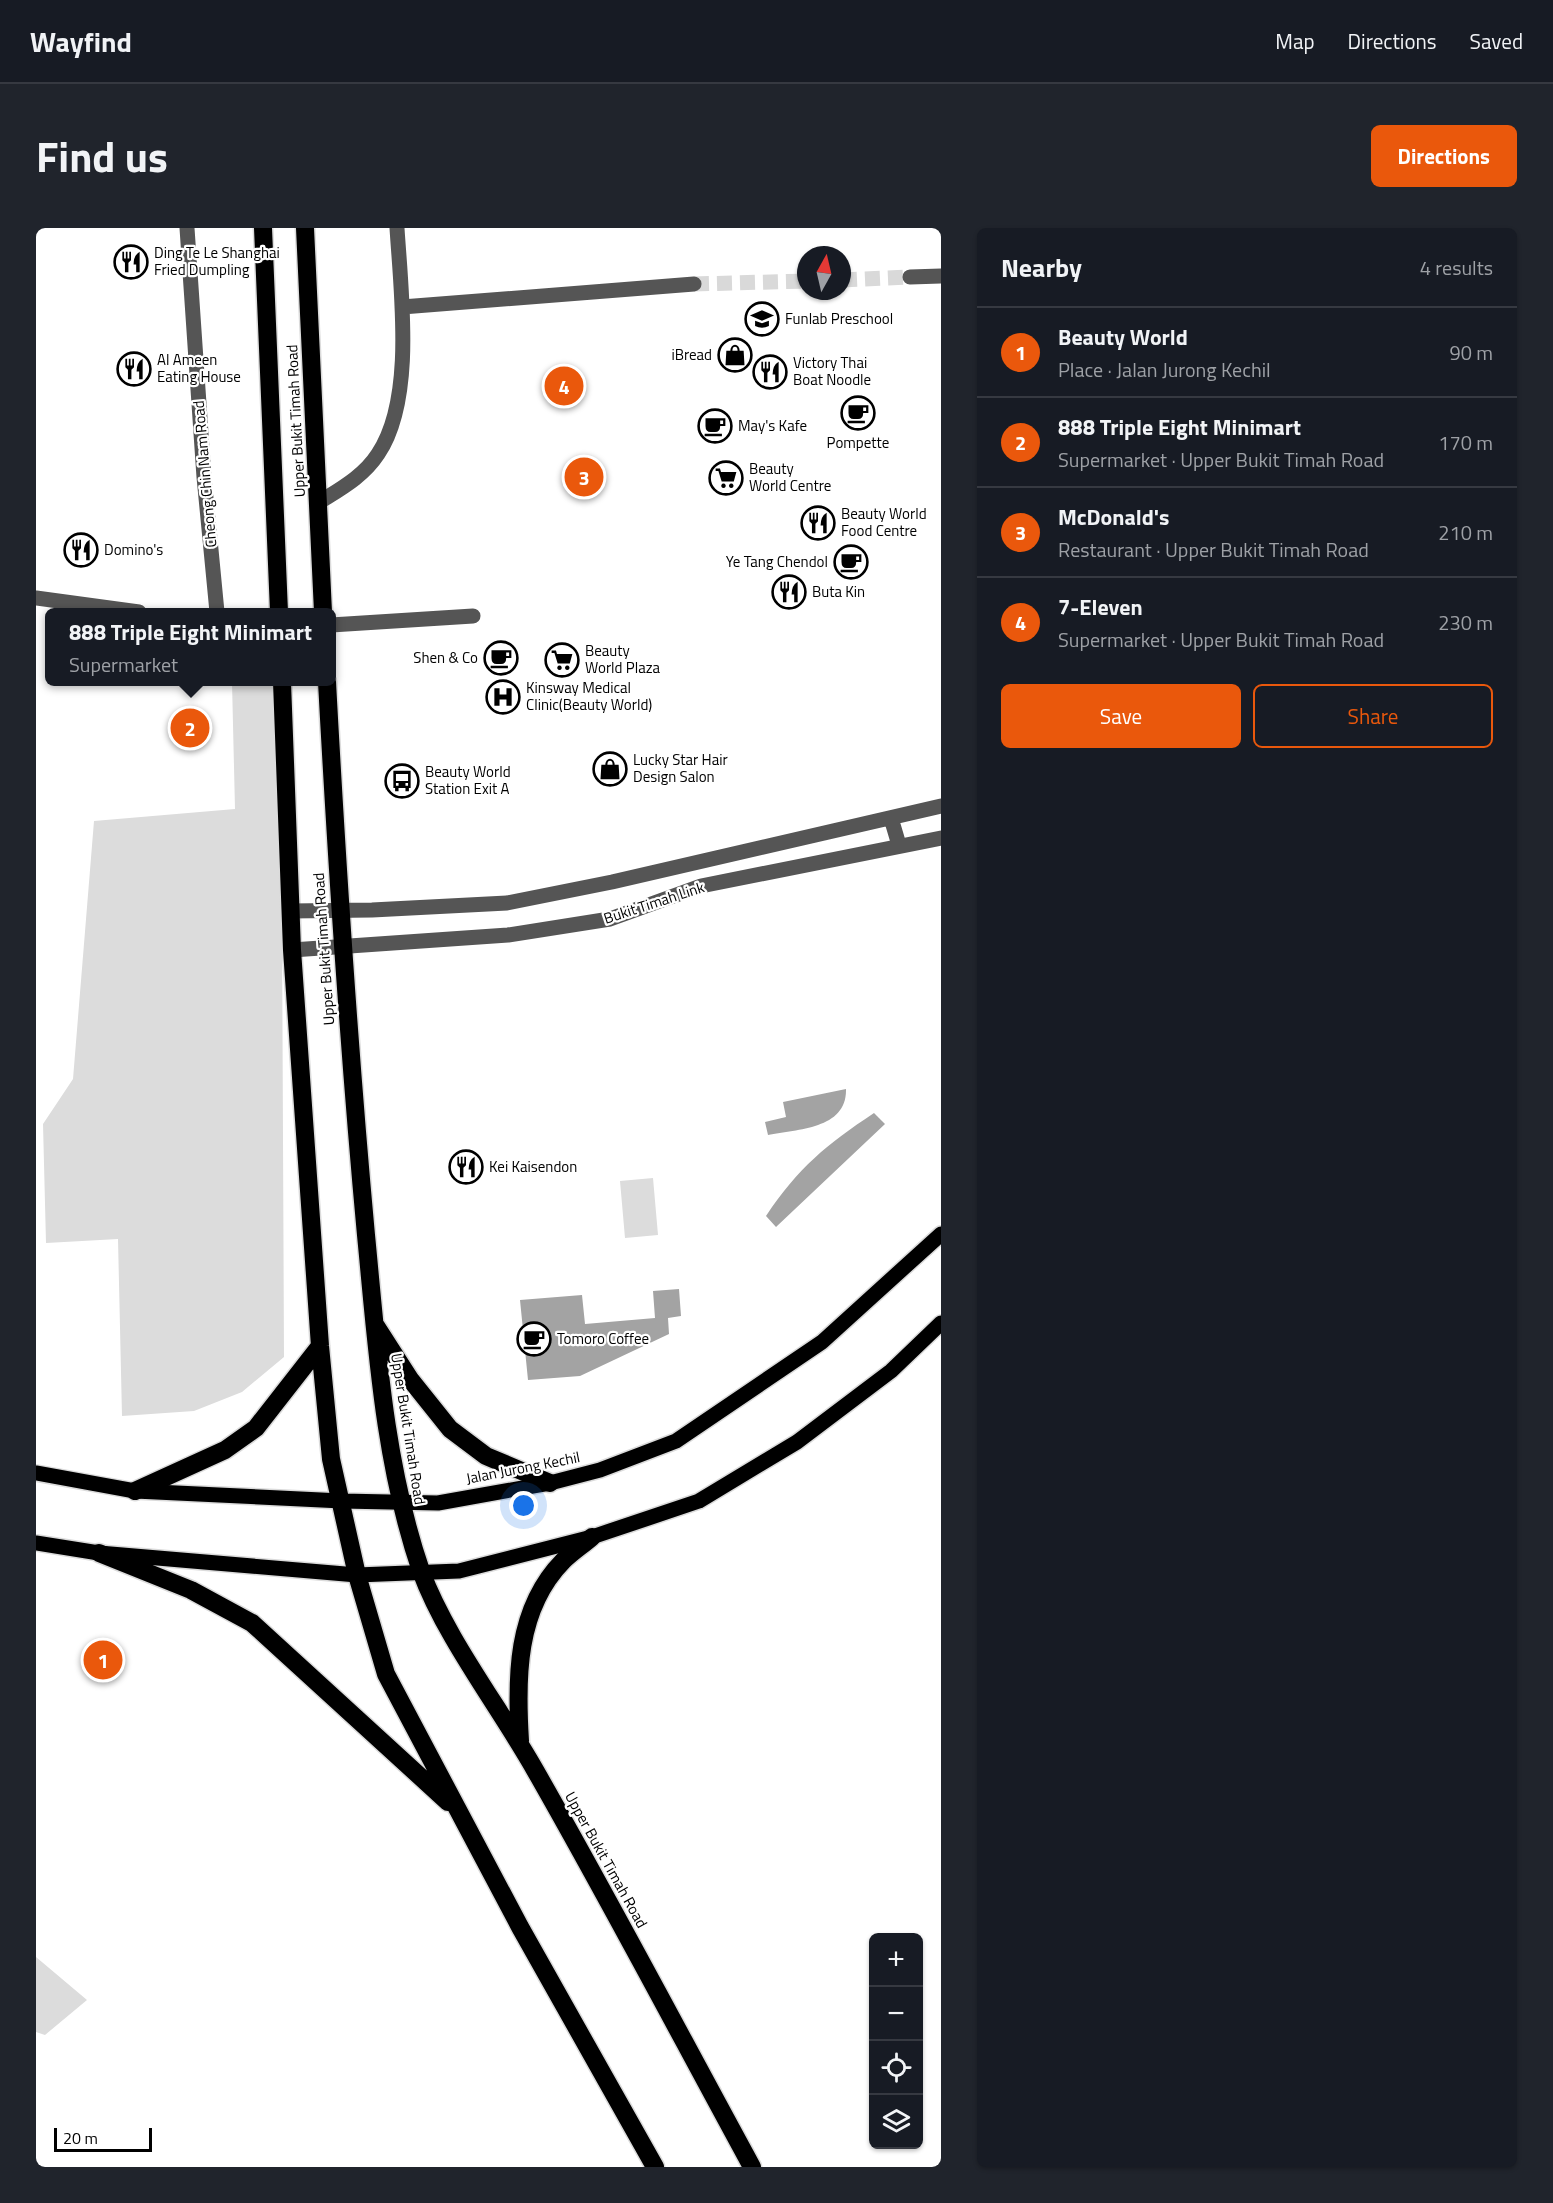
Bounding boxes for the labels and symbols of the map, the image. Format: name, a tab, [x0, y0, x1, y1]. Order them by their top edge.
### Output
place label: Ding Te Le Shanghai Fried Dumpling	[154, 241, 280, 281]
restaurant icon: Ding Te Le Shanghai Fried Dumpling	[113, 244, 149, 280]
north arrow	[797, 246, 851, 300]
school or university icon: Funlab Preschool	[744, 301, 780, 337]
place label: Funlab Preschool	[785, 307, 893, 330]
shop icon: iBread	[717, 337, 753, 373]
place label: iBread	[671, 343, 712, 366]
street label: Upper Bukit Timah Road	[280, 344, 311, 498]
place label: Al Ameen Eating House	[157, 348, 241, 388]
restaurant icon: Al Ameen Eating House	[116, 351, 152, 387]
place label: Victory Thai Boat Noodle	[793, 351, 871, 391]
restaurant icon: Victory Thai Boat Noodle	[752, 354, 788, 390]
pin: 4	[544, 364, 584, 408]
cafe icon: Pompette	[840, 395, 876, 431]
street label: Cheong Chin Nam Road	[187, 400, 222, 549]
cafe icon: May's Kafe	[697, 408, 733, 444]
place label: May's Kafe	[738, 414, 807, 437]
place label: Pompette	[827, 431, 889, 454]
pin: 3	[564, 454, 604, 500]
place label: Beauty World Centre	[749, 457, 831, 497]
supermarket icon: Beauty World Centre	[708, 460, 744, 496]
place label: Beauty World Food Centre	[841, 502, 927, 542]
restaurant icon: Beauty World Food Centre	[800, 505, 836, 541]
restaurant icon: Domino's	[63, 532, 99, 568]
place label: Domino's	[104, 538, 163, 561]
cafe icon: Ye Tang Chendol	[833, 544, 869, 580]
place label: Ye Tang Chendol	[726, 550, 828, 573]
restaurant icon: Buta Kin	[771, 574, 807, 610]
place label: Buta Kin	[812, 580, 865, 603]
place label: Beauty World Plaza	[585, 639, 661, 679]
cafe icon: Shen & Co	[483, 640, 519, 676]
supermarket icon: Beauty World Plaza	[544, 642, 580, 678]
place label: Shen & Co	[413, 646, 478, 669]
place label: Kinsway Medical Clinic(Beauty World)	[526, 676, 652, 716]
hospital icon: Kinsway Medical Clinic(Beauty World)	[485, 679, 521, 715]
pin: 2	[170, 706, 210, 750]
place label: Lucky Star Hair Design Salon	[633, 748, 728, 788]
shop icon: Lucky Star Hair Design Salon	[592, 751, 628, 787]
place label: Beauty World Station Exit A	[425, 760, 511, 800]
bus stop icon: Beauty World Station Exit A	[384, 763, 420, 799]
street label: Upper Bukit Timah Road	[307, 872, 340, 1026]
street label: Bukit Timah Link	[601, 875, 707, 930]
restaurant icon: Kei Kaisendon	[448, 1149, 484, 1185]
place label: Kei Kaisendon	[489, 1155, 577, 1178]
cafe icon: Tomoro Coffee	[516, 1321, 552, 1357]
place label: Tomoro Coffee	[557, 1327, 649, 1350]
street label: Upper Bukit Timah Road	[385, 1352, 432, 1506]
street label: Jalan Jurong Kechil	[464, 1445, 582, 1490]
your location	[509, 1491, 538, 1520]
pin: 1	[84, 1638, 122, 1682]
street label: Upper Bukit Timah Road	[559, 1787, 654, 1932]
scale bar	[54, 2125, 152, 2152]

